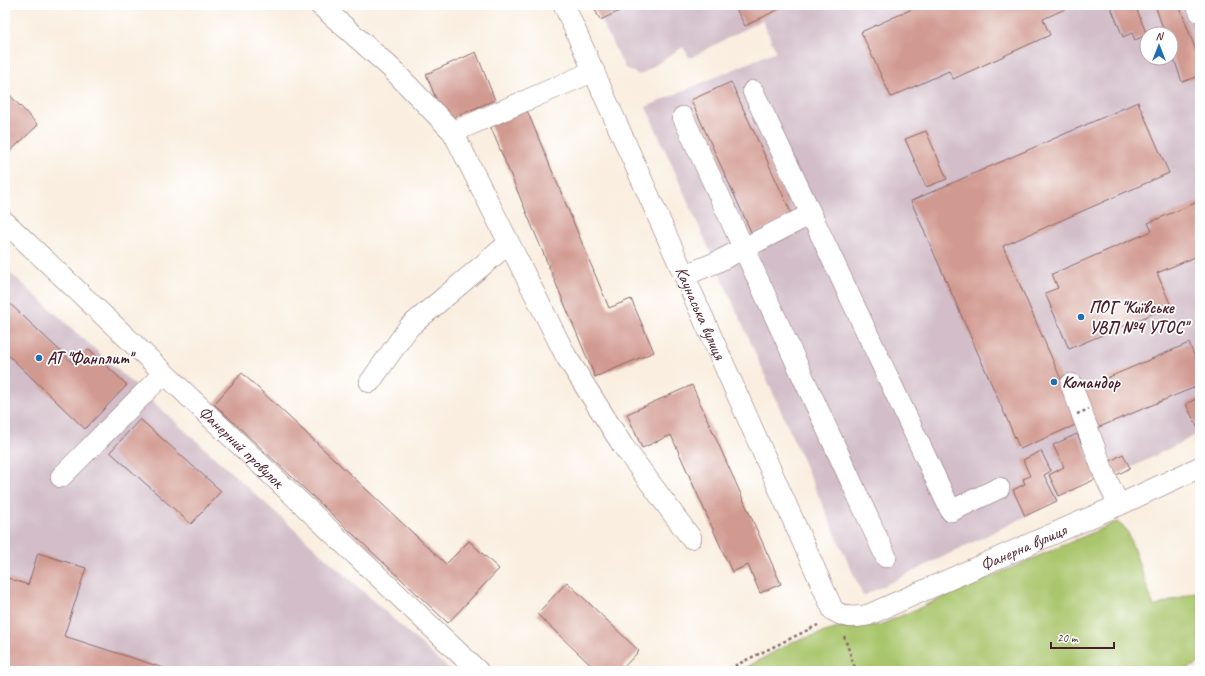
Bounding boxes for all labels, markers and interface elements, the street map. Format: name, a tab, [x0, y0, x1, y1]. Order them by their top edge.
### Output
north arrow	[1139, 26, 1179, 66]
text: N	[1156, 29, 1165, 43]
street label: Каунаська вулиця	[671, 263, 731, 364]
place label: ПОГ "Київське УВП №4 УТОС"	[1089, 297, 1191, 338]
marker: ПОГ "Київське УВП №4 УТОС"	[1076, 312, 1086, 322]
place label: АТ "Фанплит"	[47, 348, 136, 369]
marker: АТ "Фанплит"	[34, 353, 44, 363]
place label: Командор	[1062, 372, 1121, 393]
marker: Командор	[1049, 377, 1059, 387]
street label: Фанерний провулок	[194, 401, 290, 494]
street label: Фанерна вулиця	[977, 519, 1071, 576]
scale bar	[1051, 624, 1114, 650]
text: 20 m	[1057, 630, 1079, 646]

